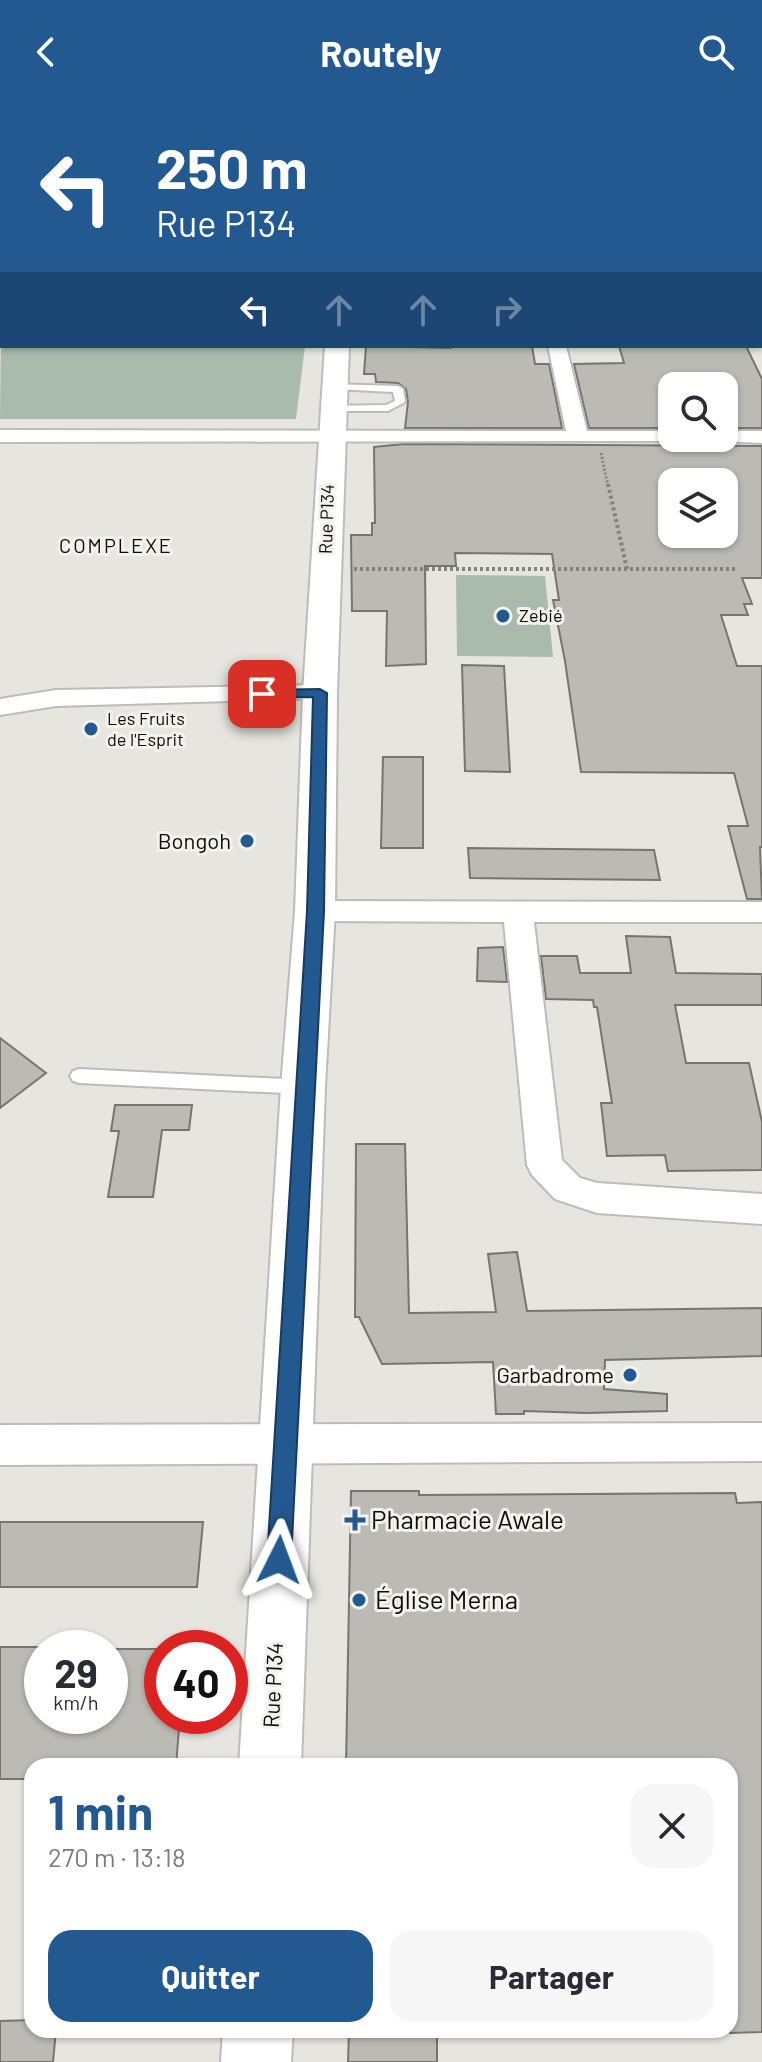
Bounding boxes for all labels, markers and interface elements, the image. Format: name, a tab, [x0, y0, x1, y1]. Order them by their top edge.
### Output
icon: back	[24, 30, 68, 74]
icon: search	[694, 30, 738, 74]
text: Routely	[320, 31, 442, 74]
text: 250 m	[156, 133, 307, 200]
icon: left	[24, 136, 128, 240]
text: Rue P134	[156, 201, 296, 244]
icon: left	[233, 288, 277, 332]
icon: ahead	[317, 288, 361, 332]
icon: ahead	[401, 288, 445, 332]
icon: right	[485, 288, 529, 332]
map controls	[658, 372, 738, 548]
button: search	[658, 372, 738, 452]
button: layers	[658, 468, 738, 548]
street label: Rue P134	[314, 484, 338, 554]
district label: COMPLEXE	[59, 533, 173, 557]
place label: Zebié	[519, 604, 563, 626]
marker: Zebié	[494, 607, 512, 625]
pin	[228, 660, 296, 728]
icon: arrive	[240, 672, 284, 716]
place label: Les Fruits de l'Esprit	[107, 707, 185, 750]
marker: Les Fruits de l'Esprit	[82, 720, 100, 738]
place label: Bongoh	[158, 827, 231, 853]
marker: Bongoh	[238, 832, 256, 850]
place label: Garbadrome	[496, 1361, 614, 1387]
marker: Garbadrome	[621, 1366, 639, 1384]
place label: Pharmacie Awale	[371, 1503, 564, 1534]
marker: Pharmacie Awale	[346, 1511, 364, 1529]
position arrow	[237, 1518, 321, 1602]
place label: Église Merna	[375, 1583, 518, 1614]
marker: Église Merna	[350, 1591, 368, 1609]
speed limit sign: 40	[144, 1630, 248, 1734]
street label: Rue P134	[257, 1642, 287, 1728]
text: 29	[54, 1648, 98, 1696]
text: km/h	[53, 1690, 99, 1714]
text: 1 min	[48, 1782, 153, 1840]
button: close	[630, 1784, 714, 1868]
text: 270 m · 13:18	[48, 1841, 185, 1872]
button: Quitter	[48, 1930, 373, 2022]
button: Partager	[389, 1930, 714, 2022]

